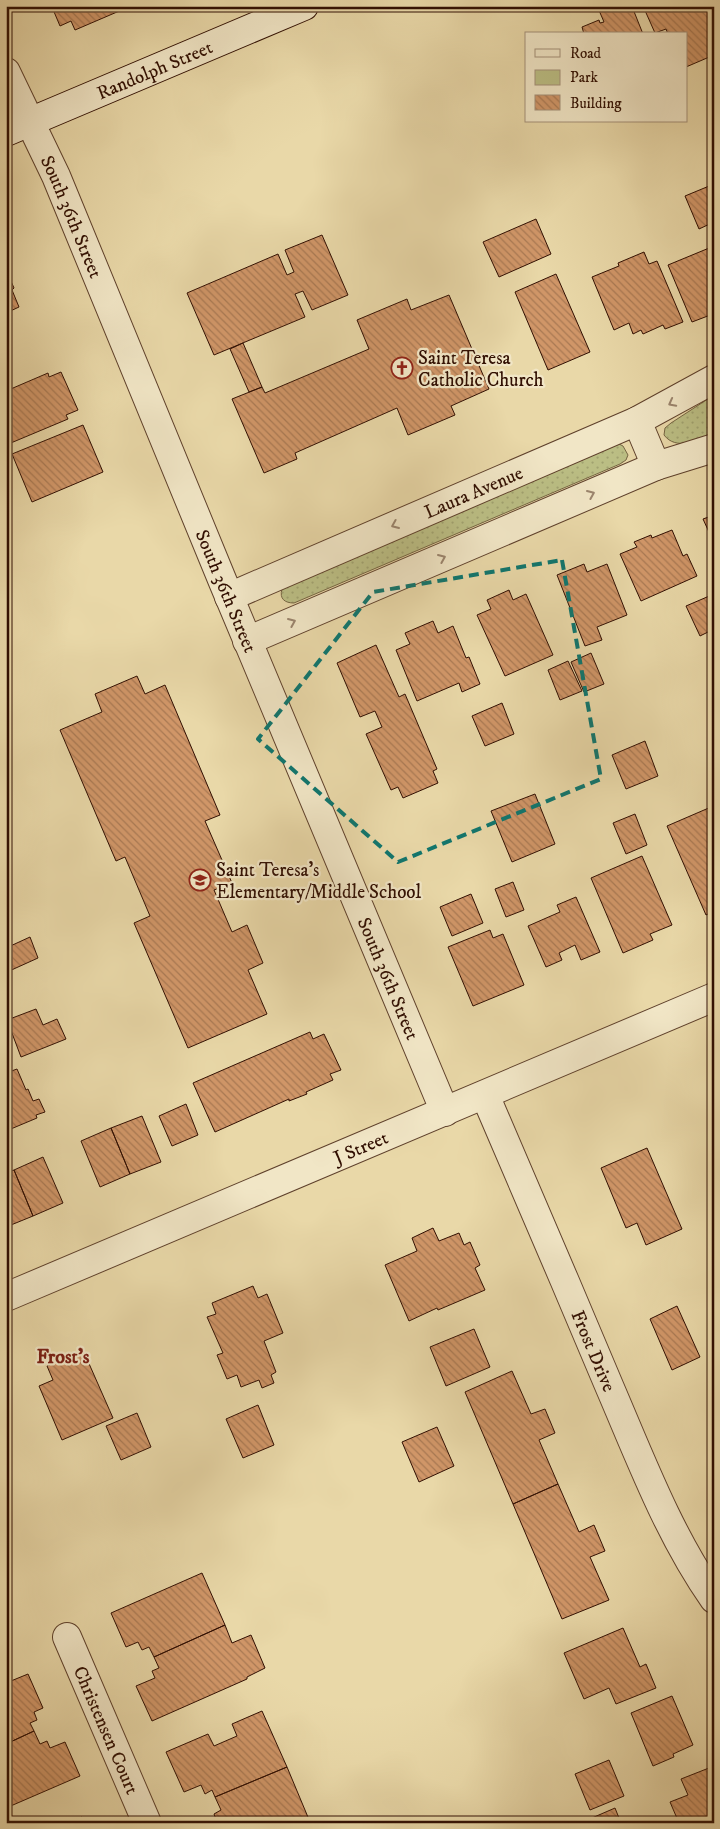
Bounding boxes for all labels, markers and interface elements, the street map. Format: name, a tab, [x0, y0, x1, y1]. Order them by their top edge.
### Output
legend	[525, 32, 688, 122]
street label: Randolph Street	[94, 36, 216, 105]
text: Road	[570, 44, 602, 63]
text: Park	[570, 68, 599, 87]
text: Building	[570, 94, 622, 113]
street label: South 36th Street	[35, 152, 107, 282]
place label: Saint Teresa Catholic Church	[418, 347, 544, 392]
church icon: Saint Teresa Catholic Church	[390, 356, 414, 380]
one-way arrow	[668, 397, 677, 407]
street label: Laura Avenue	[421, 462, 527, 524]
one-way arrow	[586, 489, 595, 500]
one-way arrow	[391, 519, 400, 529]
street label: South 36th Street	[190, 527, 261, 656]
one-way arrow	[437, 553, 446, 564]
one-way arrow	[287, 617, 296, 628]
place label: Saint Teresa's Elementary/Middle School	[216, 859, 422, 904]
school or university icon: Saint Teresa's Elementary/Middle School	[188, 868, 212, 892]
street label: South 36th Street	[352, 914, 423, 1044]
street label: J Street	[329, 1127, 392, 1171]
street label: Frost Drive	[566, 1307, 620, 1395]
district label: Frost's	[36, 1345, 90, 1370]
street label: Christensen Court	[68, 1663, 143, 1798]

